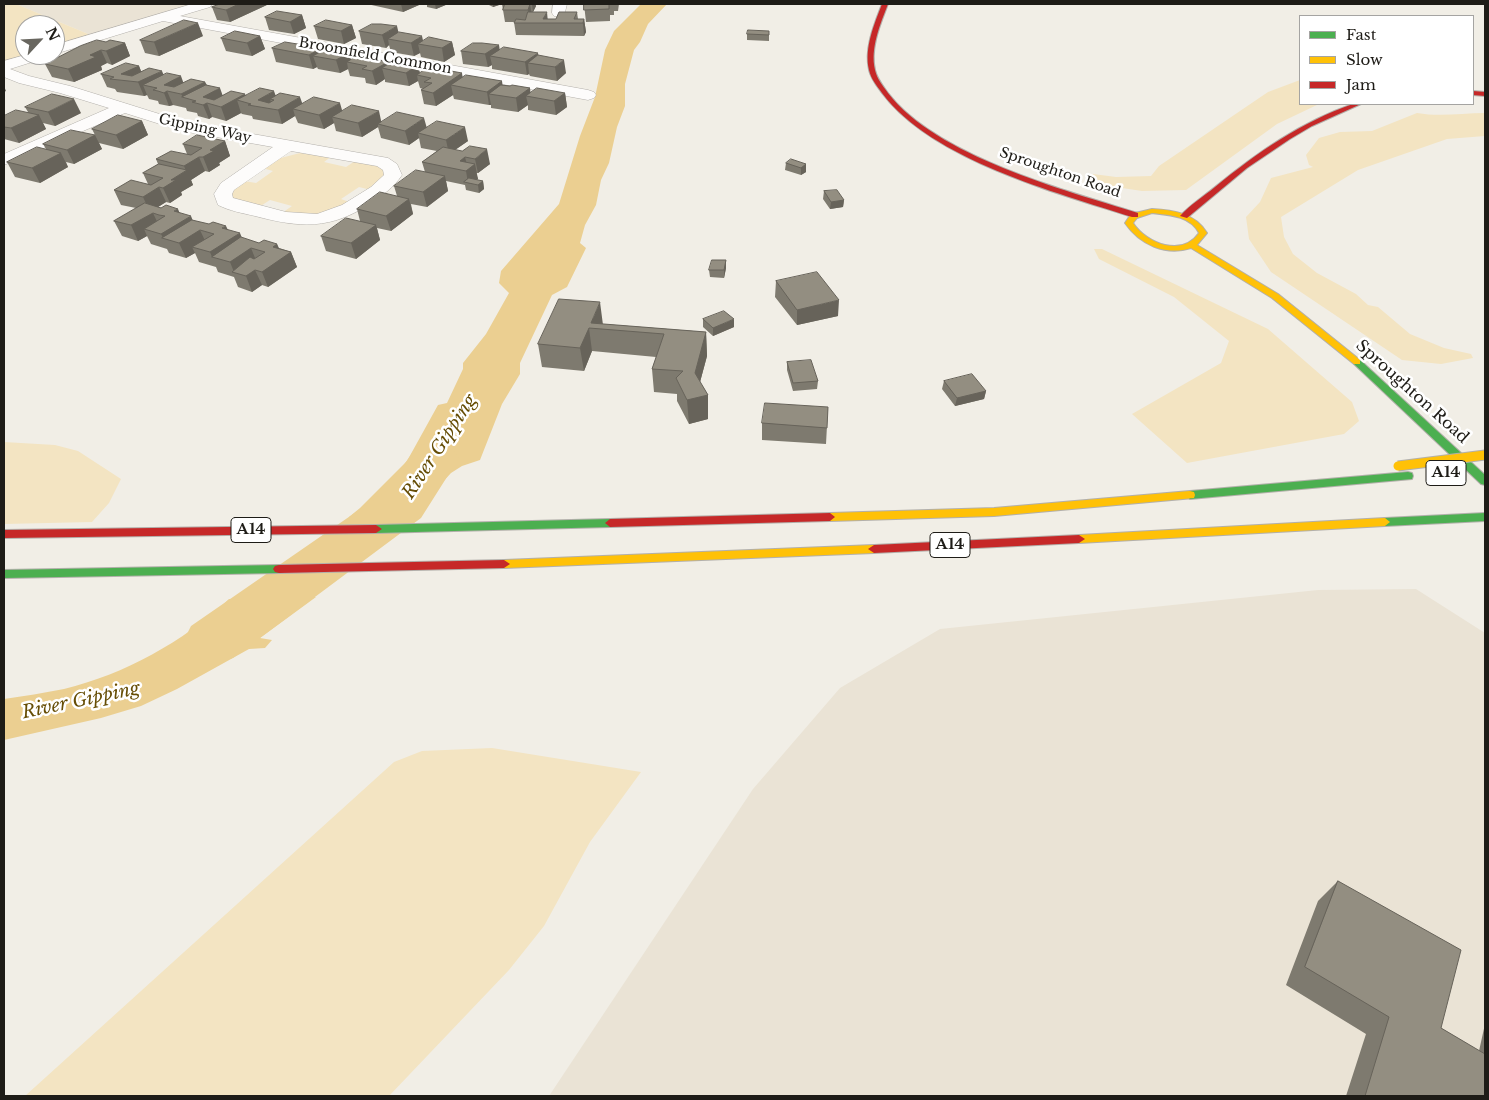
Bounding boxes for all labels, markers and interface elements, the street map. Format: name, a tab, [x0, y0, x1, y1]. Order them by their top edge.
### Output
north arrow	[15, 15, 65, 65]
legend	[1299, 15, 1474, 105]
text: N	[42, 24, 64, 44]
text: Fast	[1346, 25, 1376, 44]
street label: Broomfield Common	[297, 34, 453, 78]
text: Slow	[1346, 50, 1383, 69]
text: Jam	[1346, 75, 1376, 94]
street label: Gipping Way	[157, 111, 253, 147]
street label: Sproughton Road	[997, 144, 1123, 202]
street label: Sproughton Road	[1352, 336, 1472, 448]
water label: River Gipping	[398, 391, 482, 503]
road number: A14	[1426, 460, 1466, 486]
road number: A14	[231, 518, 271, 542]
road number: A14	[930, 532, 970, 558]
water label: River Gipping	[20, 678, 142, 724]

